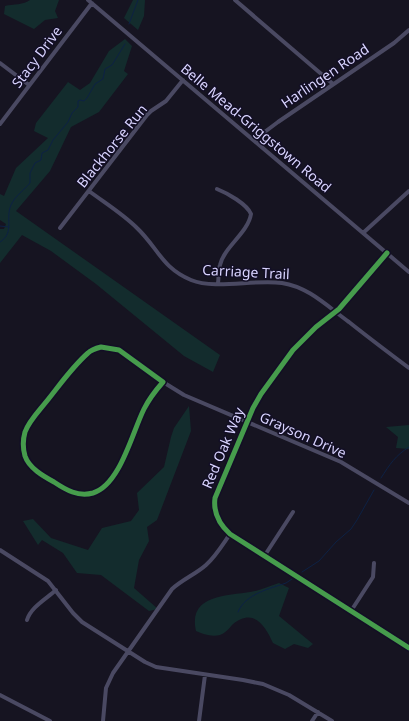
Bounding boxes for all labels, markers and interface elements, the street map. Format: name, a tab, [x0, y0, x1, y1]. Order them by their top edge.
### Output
street label: Stacy Drive	[7, 22, 66, 91]
street label: Harlingen Road	[277, 39, 372, 112]
street label: Belle Mead-Griggstown Road	[177, 59, 336, 196]
street label: Blackhorse Run	[72, 100, 151, 191]
street label: Carriage Trail	[202, 260, 290, 283]
street label: Red Oak Way	[197, 403, 249, 491]
street label: Grayson Drive	[257, 407, 350, 462]

